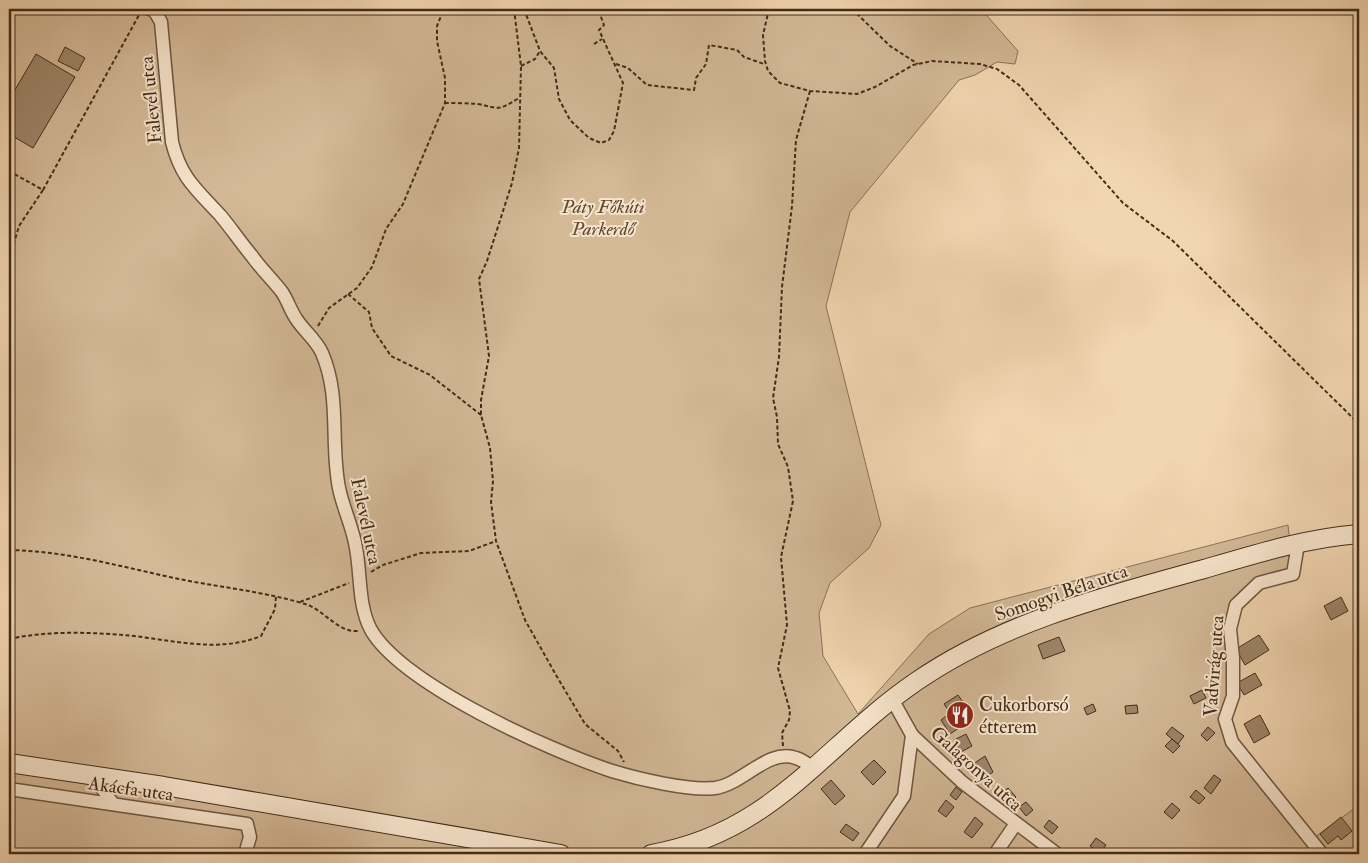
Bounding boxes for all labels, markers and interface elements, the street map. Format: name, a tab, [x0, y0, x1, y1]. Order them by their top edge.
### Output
street label: Falevél utca	[134, 55, 168, 145]
park label: Páty Főkúti Parkerdő	[561, 195, 644, 241]
street label: Falevél utca	[345, 476, 387, 567]
street label: Somogyi Béla utca	[992, 559, 1131, 627]
street label: Vadvirág utca	[1198, 614, 1230, 718]
place label: Cukorborsó étterem	[979, 693, 1069, 739]
restaurant icon: Cukorborsó étterem	[945, 700, 975, 730]
street label: Galagonya utca	[925, 721, 1028, 817]
street label: Akácfa utca	[86, 771, 175, 807]

